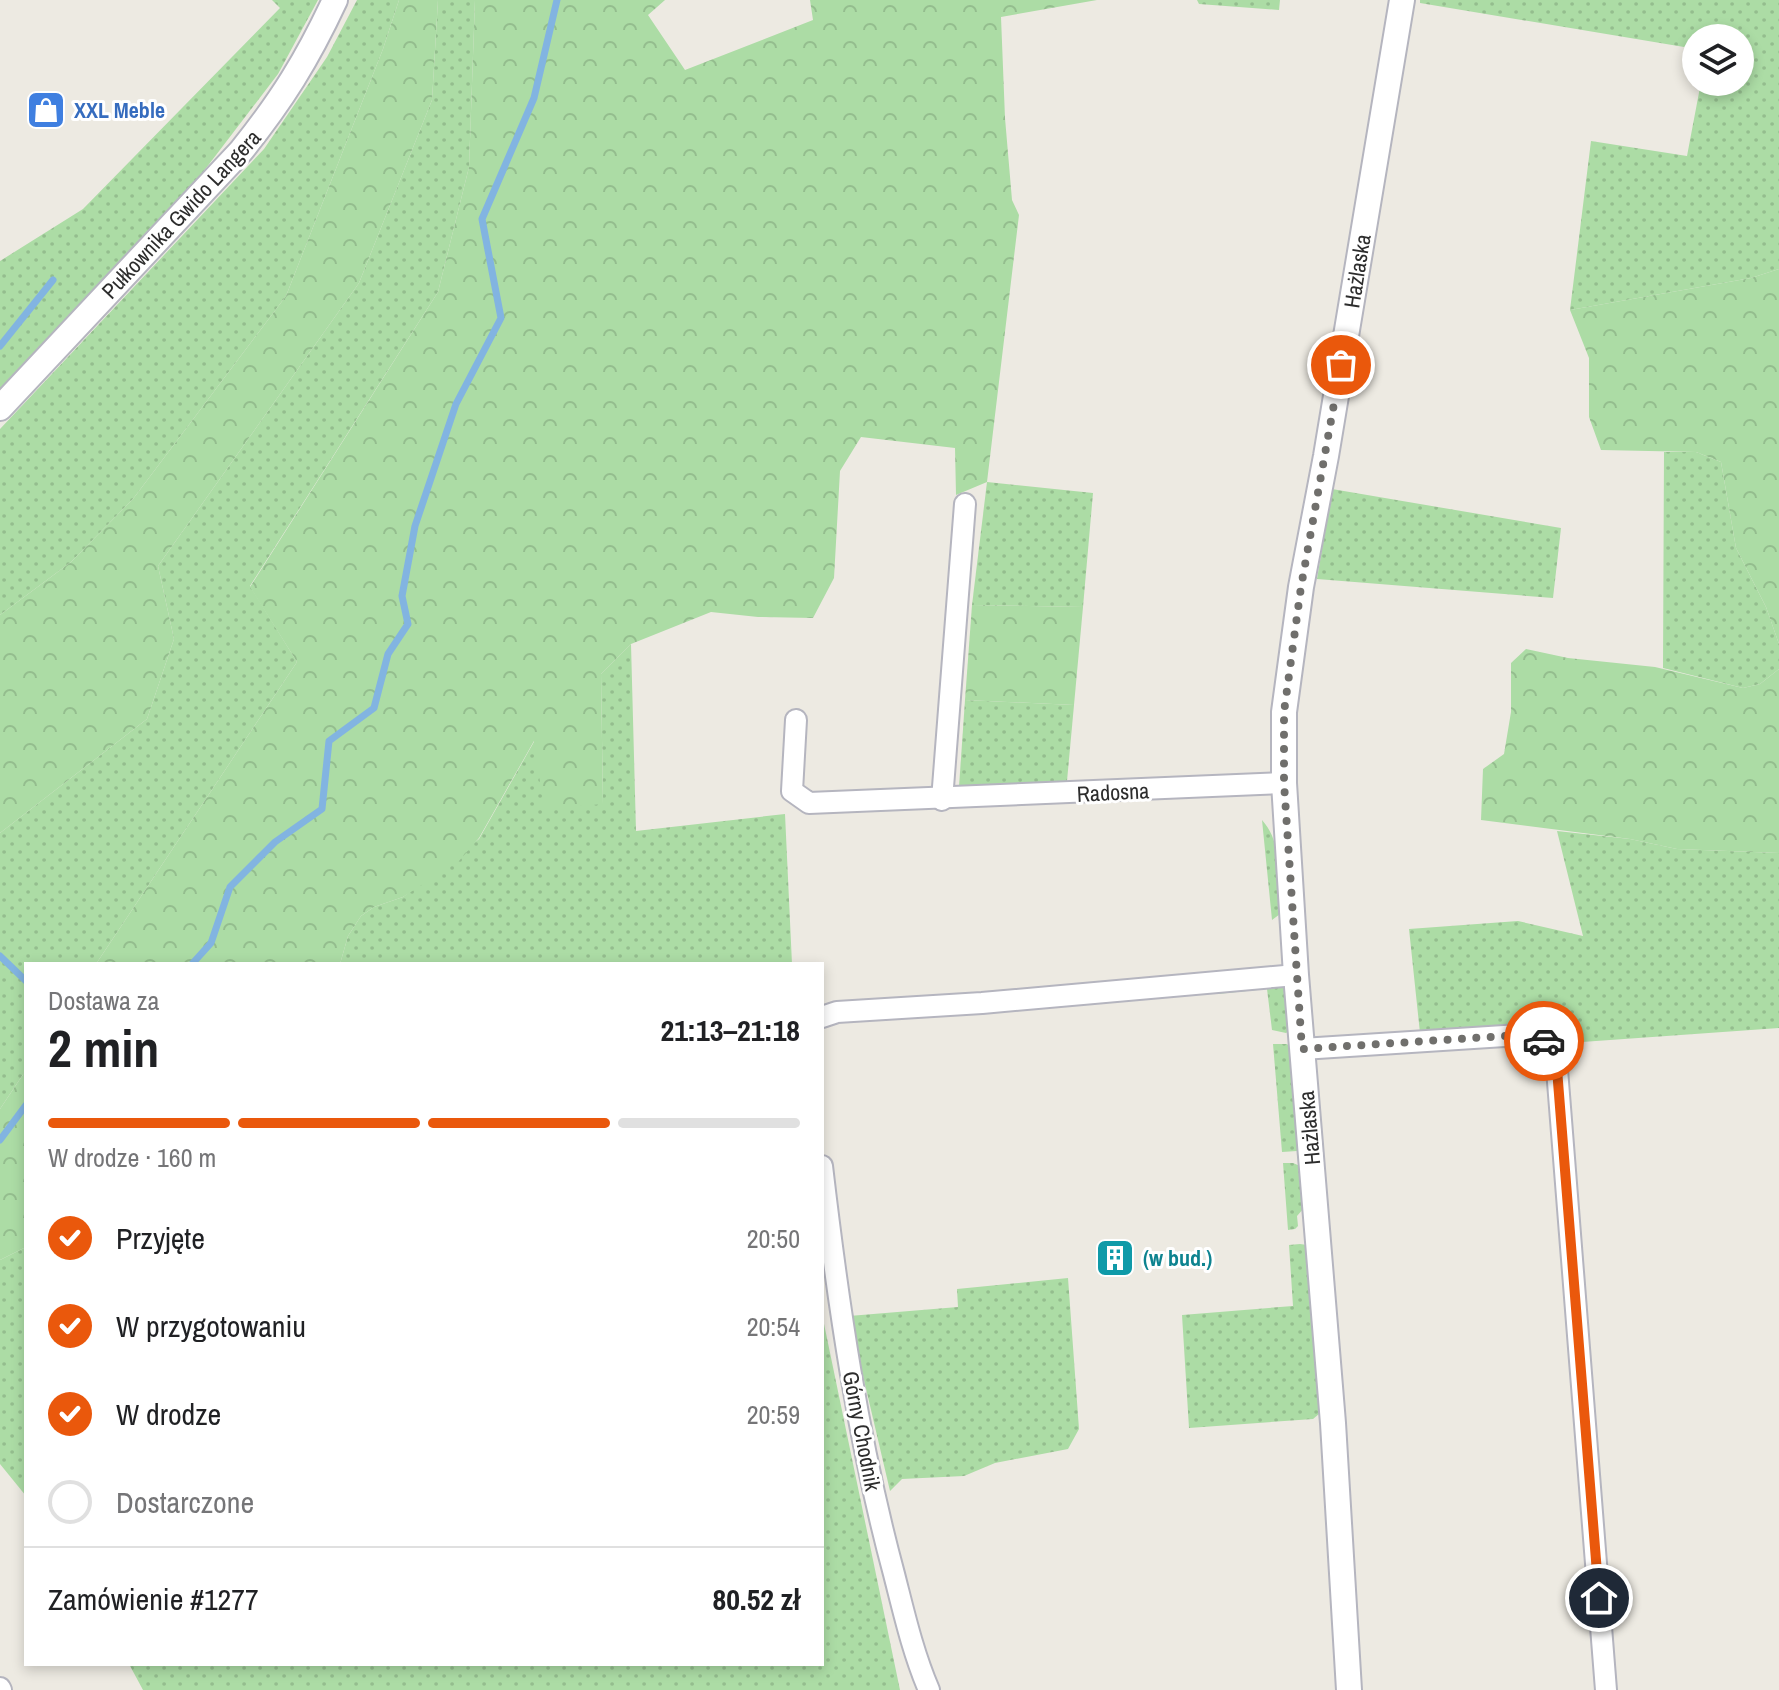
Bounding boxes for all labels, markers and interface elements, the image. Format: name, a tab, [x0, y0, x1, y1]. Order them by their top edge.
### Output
map controls	[1682, 24, 1754, 96]
button: layers	[1682, 24, 1754, 96]
shop icon: XXL Meble	[25, 89, 67, 131]
place label: XXL Meble	[74, 95, 165, 125]
street label: Pułkownika Gwido Langera	[95, 123, 267, 305]
street label: Hażlaska	[1336, 232, 1378, 310]
pin	[1307, 331, 1375, 399]
icon: bag	[1319, 343, 1363, 387]
street label: Radosna	[1076, 775, 1150, 809]
text: Dostawa za	[48, 983, 159, 1018]
courier	[1504, 1001, 1584, 1081]
text: 21:13–21:18	[661, 1010, 800, 1050]
text: 2 min	[48, 1013, 159, 1083]
icon: car	[1522, 1019, 1566, 1063]
street label: Hażlaska	[1291, 1090, 1327, 1166]
text: W drodze · 160 m	[48, 1140, 216, 1175]
icon: check	[48, 1216, 92, 1260]
text: Przyjęte	[116, 1218, 205, 1258]
text: 20:50	[747, 1221, 800, 1256]
building icon: (w bud.)	[1094, 1237, 1136, 1279]
place label: (w bud.)	[1143, 1243, 1212, 1273]
icon: check	[48, 1304, 92, 1348]
text: W przygotowaniu	[116, 1306, 306, 1346]
text: 20:54	[747, 1309, 800, 1344]
street label: Górny Chodnik	[836, 1369, 888, 1494]
icon: check	[48, 1392, 92, 1436]
text: W drodze	[116, 1394, 221, 1434]
text: 20:59	[747, 1397, 800, 1432]
text: Dostarczone	[116, 1482, 254, 1522]
pin	[1565, 1564, 1633, 1632]
icon: home	[1577, 1576, 1621, 1620]
text: Zamówienie #1277	[48, 1579, 259, 1619]
text: 80.52 zł	[712, 1579, 800, 1619]

